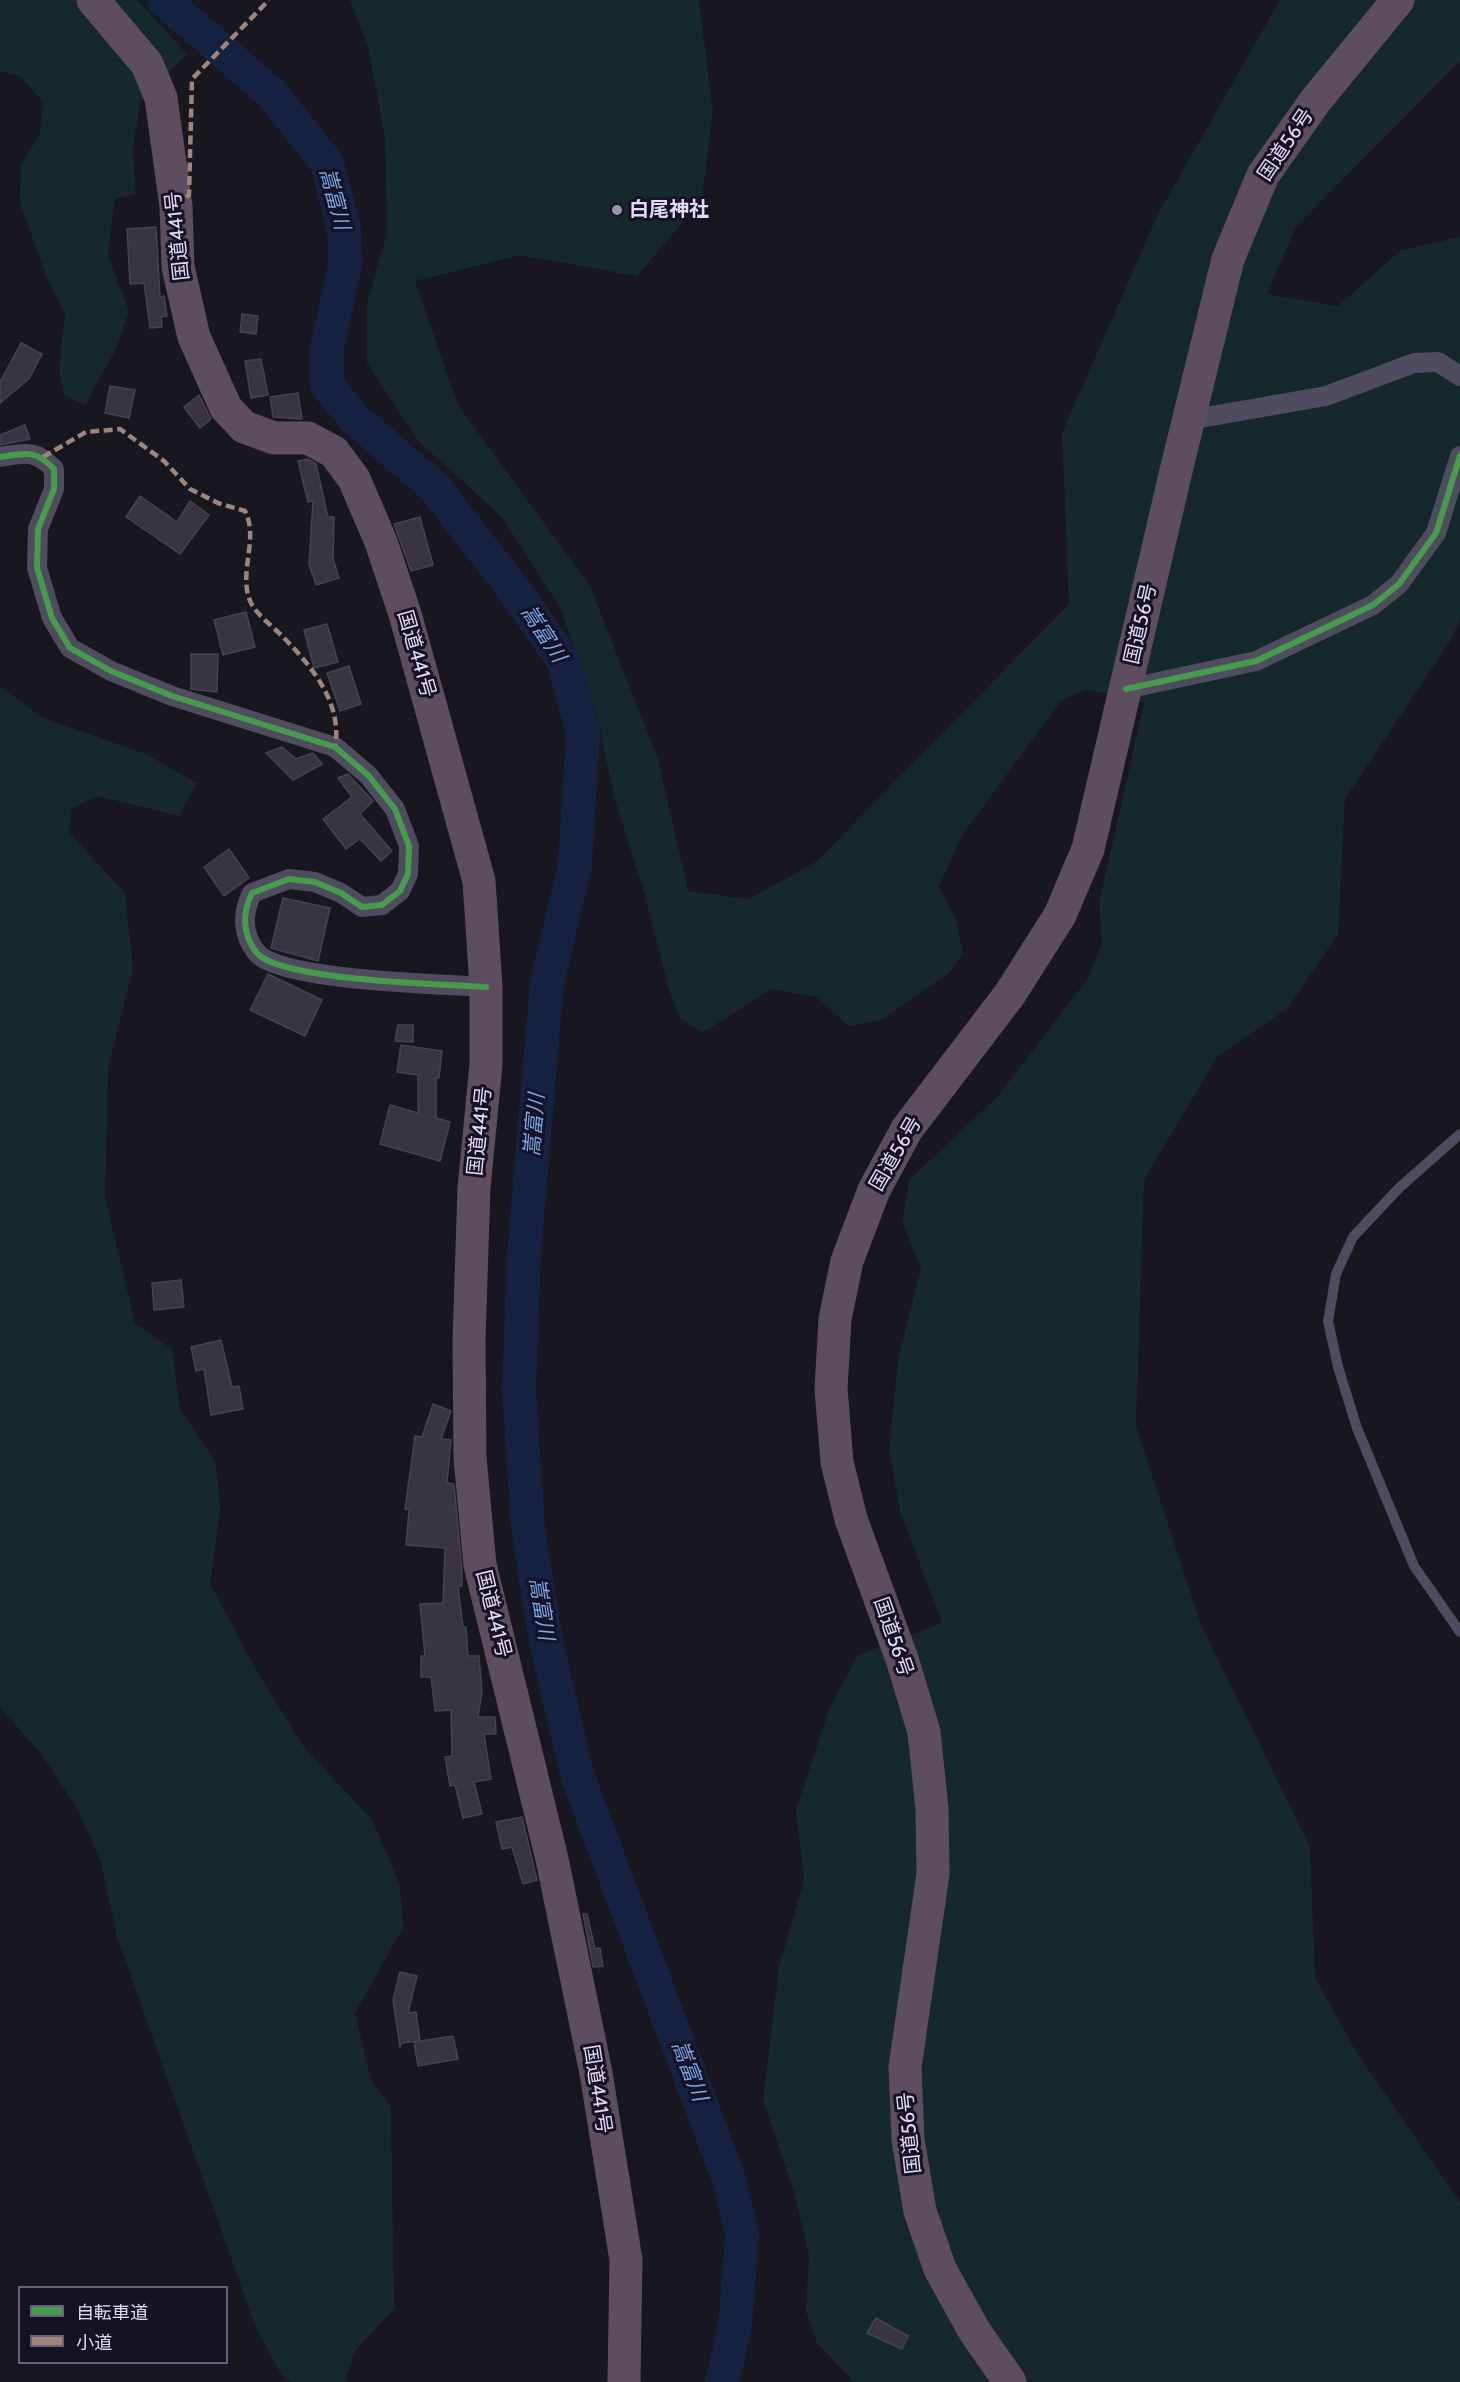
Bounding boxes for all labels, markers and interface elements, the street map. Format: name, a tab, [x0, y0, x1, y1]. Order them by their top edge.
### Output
street label: 国道56号	[1253, 104, 1319, 186]
water label: 嵩富川	[314, 165, 354, 233]
street label: 国道441号	[161, 190, 195, 282]
place label: 白尾神社	[629, 198, 709, 222]
marker: 白尾神社	[610, 203, 624, 217]
street label: 国道56号	[1120, 581, 1162, 667]
water label: 嵩富川	[515, 601, 571, 667]
street label: 国道441号	[392, 608, 440, 700]
street label: 国道441号	[463, 1085, 497, 1177]
water label: 嵩富川	[520, 1093, 550, 1157]
street label: 国道56号	[865, 1112, 927, 1196]
street label: 国道441号	[471, 1568, 515, 1660]
water label: 嵩富川	[524, 1576, 558, 1642]
street label: 国道56号	[868, 1594, 918, 1680]
water label: 嵩富川	[666, 2037, 712, 2105]
street label: 国道441号	[578, 2043, 616, 2135]
street label: 国道56号	[894, 2091, 926, 2175]
legend	[18, 2286, 228, 2364]
text: 自転車道	[76, 2302, 148, 2324]
text: 小道	[76, 2332, 112, 2354]

